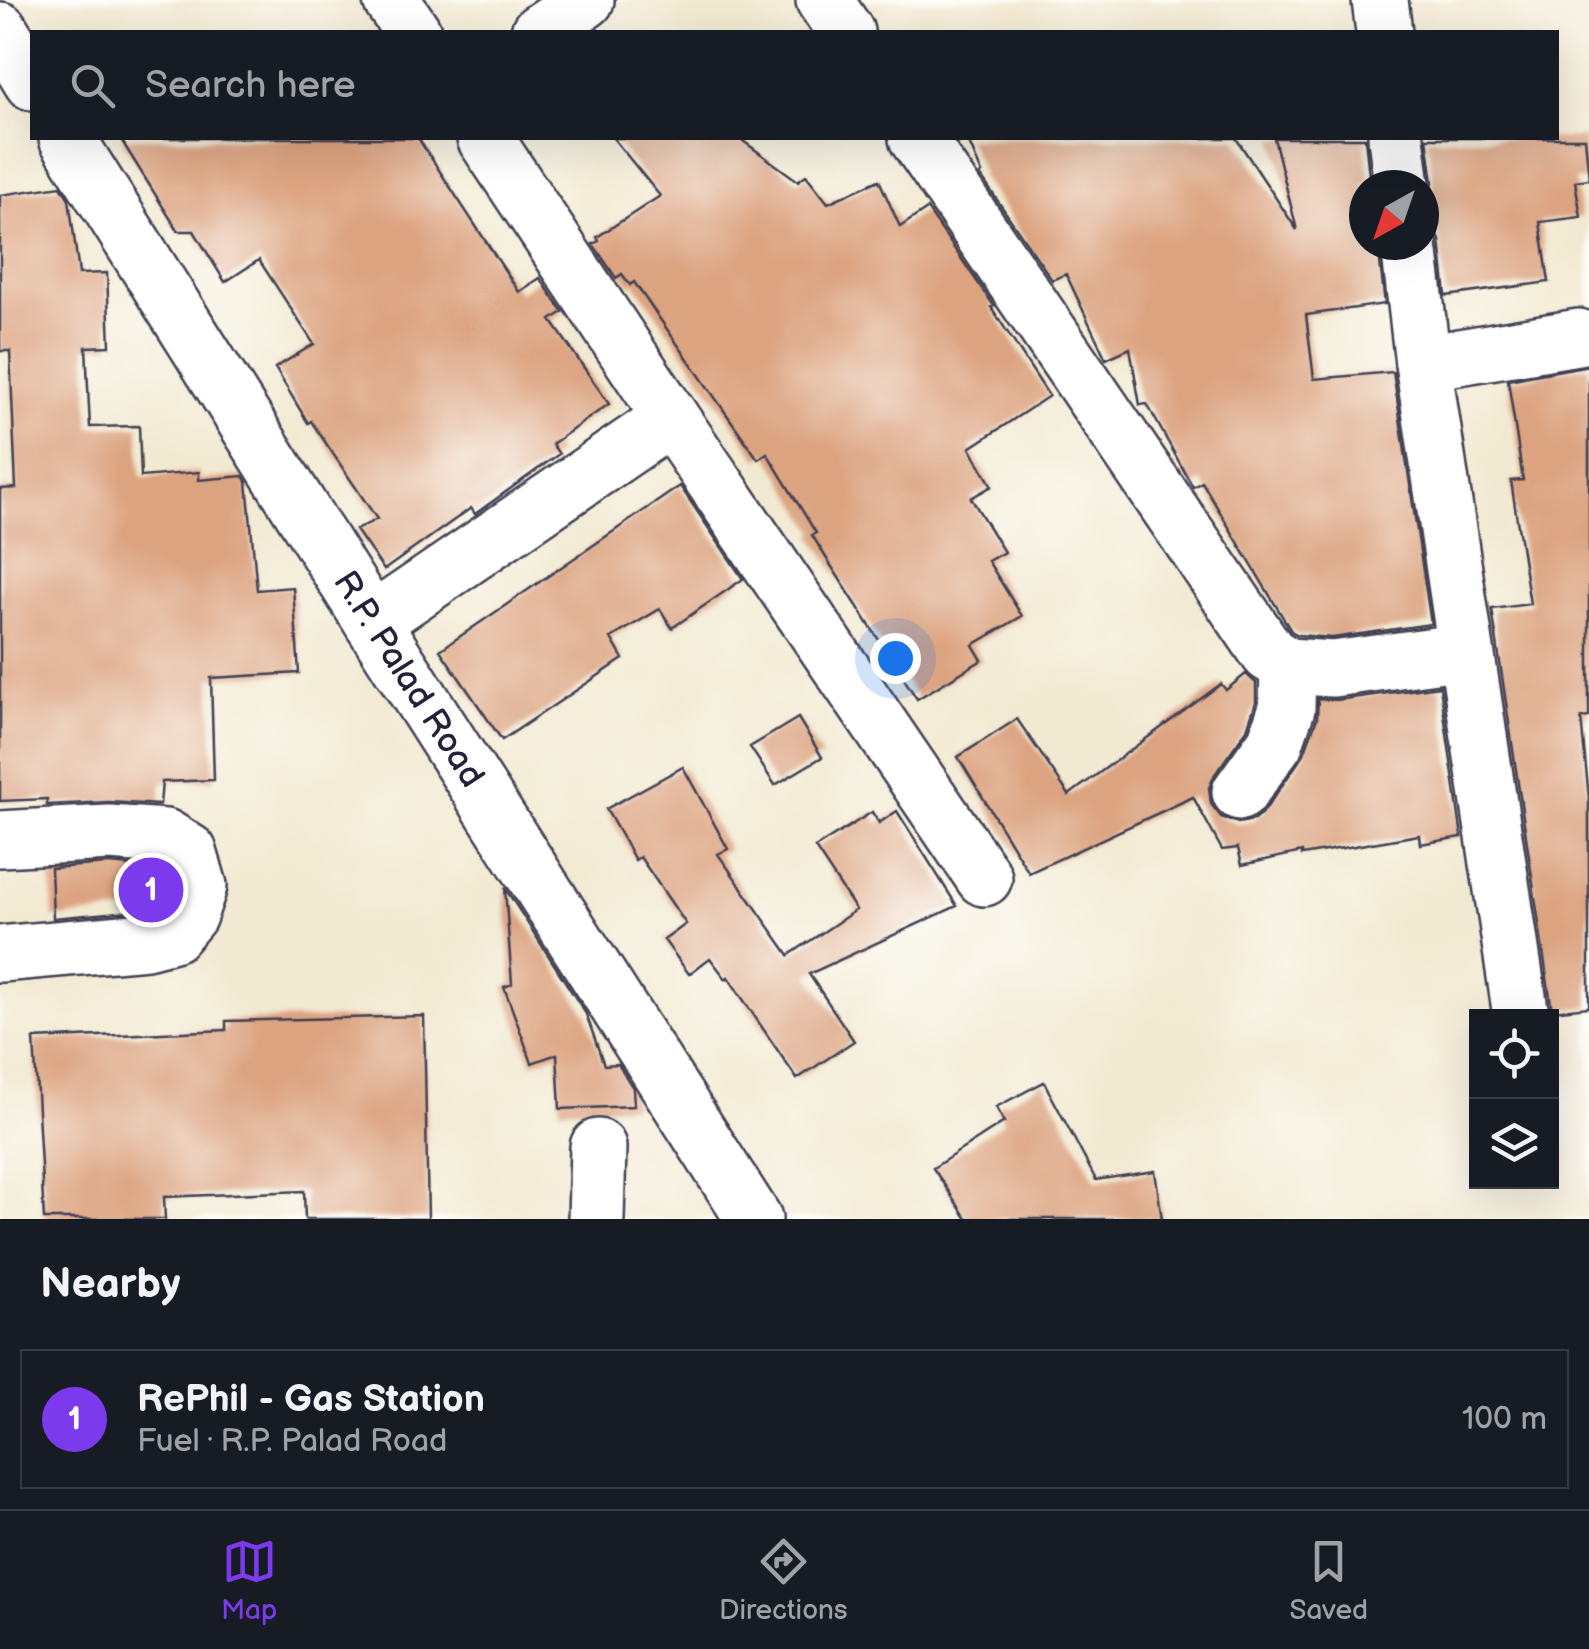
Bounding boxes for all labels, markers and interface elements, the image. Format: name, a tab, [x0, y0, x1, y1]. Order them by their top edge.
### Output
search box	[30, 30, 1559, 140]
icon: search	[65, 58, 120, 113]
text: Search here	[145, 63, 356, 108]
north arrow	[1349, 170, 1439, 260]
street label: R.P. Palad Road	[324, 563, 494, 795]
your location	[870, 633, 921, 684]
pin: 1	[118, 852, 184, 928]
map controls	[1469, 1009, 1559, 1189]
button: locate	[1469, 1009, 1559, 1099]
button: layers	[1469, 1099, 1559, 1189]
text: Nearby	[40, 1259, 180, 1310]
text: RePhil - Gas Station	[137, 1377, 485, 1422]
text: 1	[68, 1400, 81, 1439]
text: 100 m	[1462, 1400, 1547, 1439]
text: Fuel · R.P. Palad Road	[137, 1422, 447, 1461]
tab: Map	[221, 1534, 277, 1627]
tab: Directions	[719, 1534, 848, 1627]
tab: Saved	[1290, 1534, 1368, 1627]

